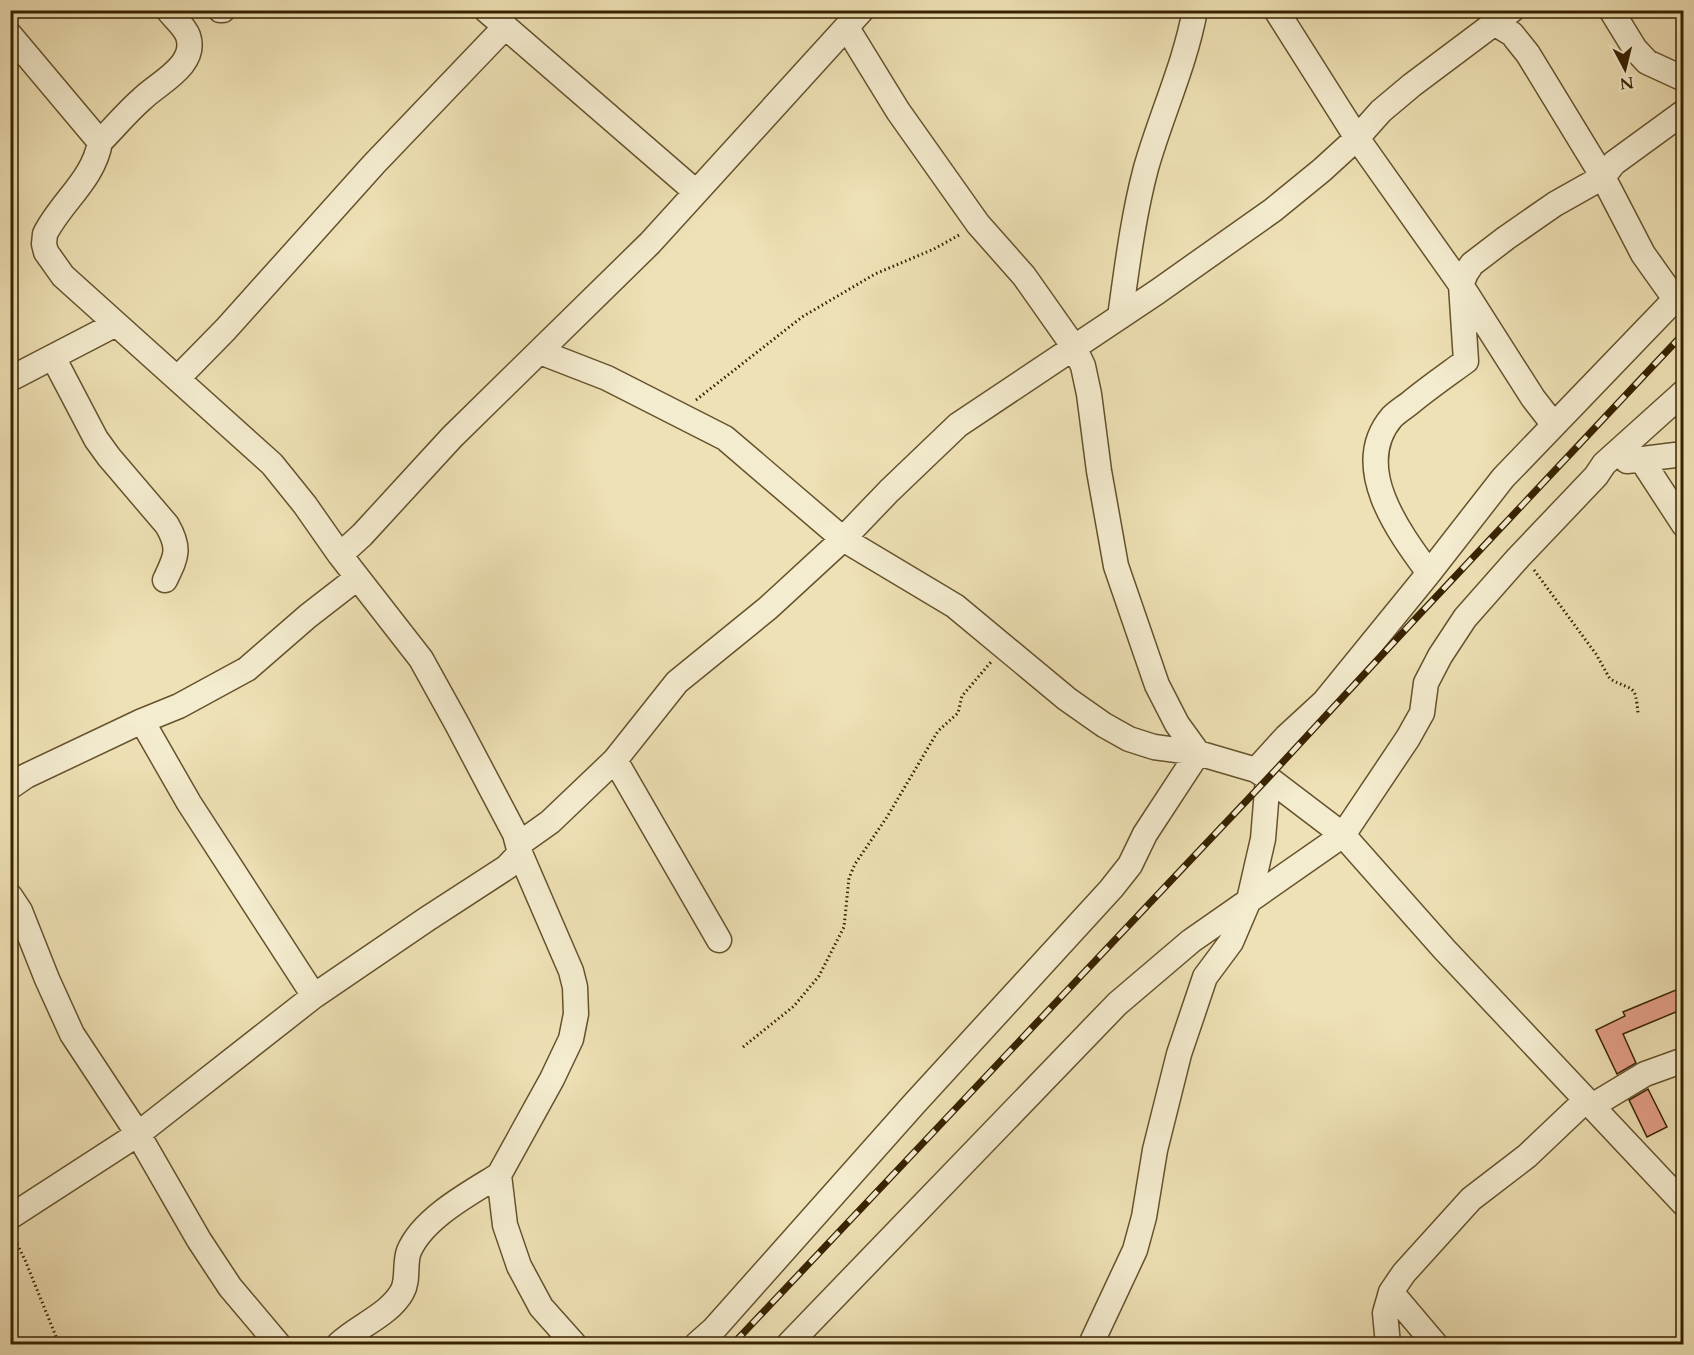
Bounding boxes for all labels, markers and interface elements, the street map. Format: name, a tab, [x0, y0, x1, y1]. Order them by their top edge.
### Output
north arrow	[1595, 39, 1655, 99]
text: N	[1618, 71, 1635, 95]

